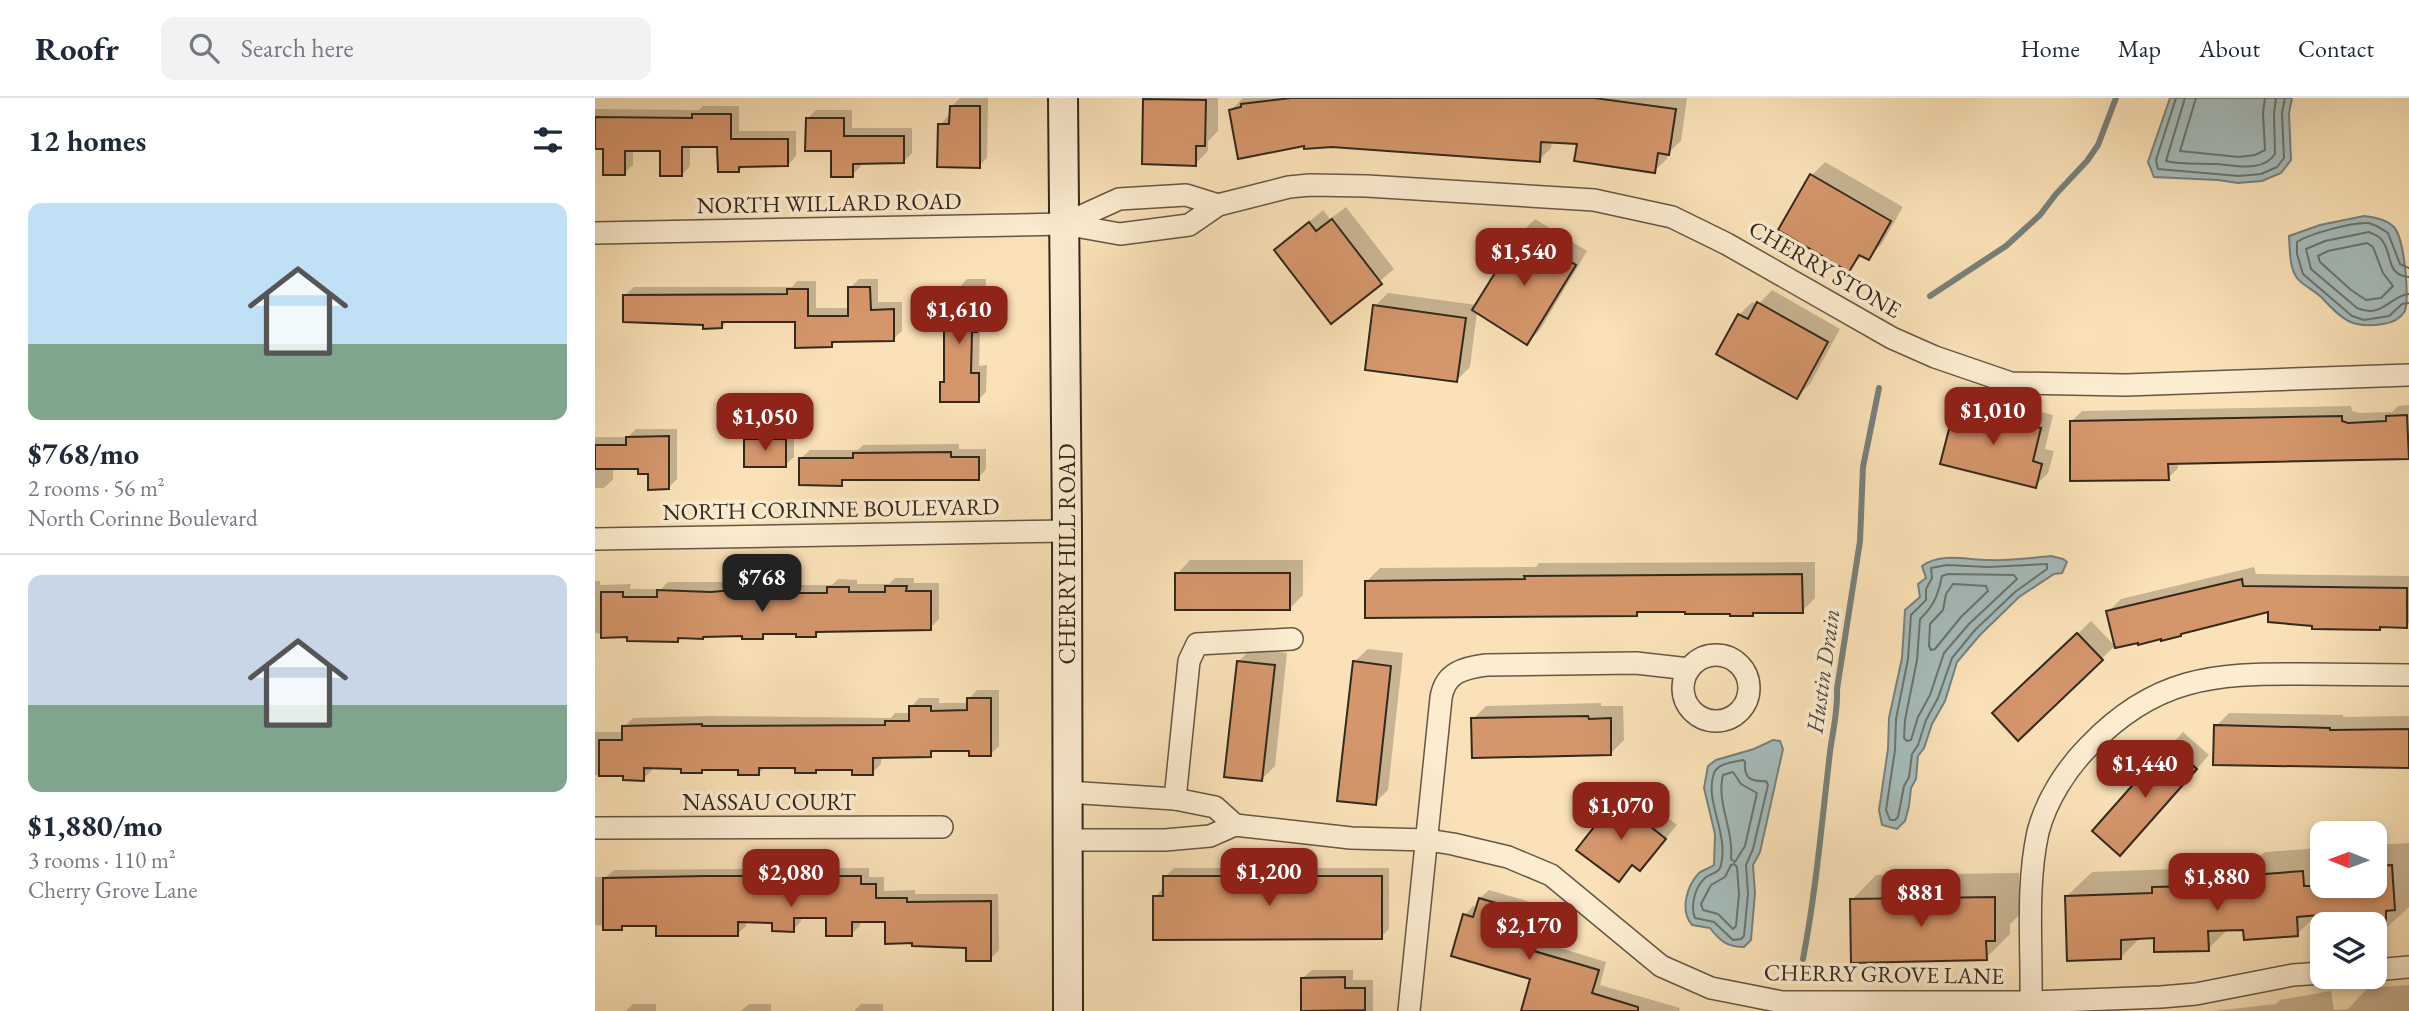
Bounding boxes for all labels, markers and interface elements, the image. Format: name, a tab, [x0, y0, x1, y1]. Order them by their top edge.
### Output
search box	[161, 17, 651, 80]
text: Roofr	[35, 27, 119, 70]
icon: search	[185, 29, 223, 67]
text: Search here	[241, 31, 354, 65]
text: Home	[2020, 33, 2080, 64]
text: Map	[2118, 33, 2161, 64]
text: About	[2199, 33, 2260, 64]
text: Contact	[2298, 33, 2374, 64]
text: 12 homes	[28, 121, 146, 160]
icon: filters	[529, 121, 567, 159]
street label: NORTH WILLARD ROAD	[696, 186, 962, 220]
street label: CHERRY STONE	[1743, 213, 1907, 325]
pin: $1,540	[1467, 228, 1581, 288]
text: $1,540	[1492, 236, 1556, 266]
icon: home	[235, 248, 361, 374]
pin: $1,610	[902, 286, 1016, 346]
text: $1,610	[927, 294, 991, 324]
pin: $1,010	[1936, 388, 2050, 447]
pin: $1,050	[708, 394, 822, 453]
text: $1,010	[1961, 395, 2025, 425]
text: $1,050	[733, 401, 797, 431]
text: $768/mo	[28, 434, 139, 473]
street label: CHERRY HILL ROAD	[1052, 443, 1082, 665]
text: 2 rooms · 56 m²	[28, 473, 165, 503]
street label: NORTH CORINNE BOULEVARD	[662, 491, 1000, 527]
text: North Corinne Boulevard	[28, 503, 258, 533]
pin: $768	[721, 554, 803, 614]
text: $768	[738, 562, 786, 592]
water label: Hustin Drain	[1798, 607, 1847, 736]
icon: home	[235, 620, 361, 746]
pin: $1,440	[2088, 740, 2202, 800]
text: $1,440	[2113, 748, 2177, 778]
pin: $1,070	[1564, 782, 1678, 842]
street label: NASSAU COURT	[682, 787, 856, 817]
text: $1,070	[1589, 790, 1653, 820]
text: $1,880/mo	[28, 806, 162, 845]
north arrow	[2310, 821, 2387, 898]
map controls	[2310, 821, 2387, 989]
text: 3 rooms · 110 m²	[28, 845, 176, 875]
pin: $1,200	[1212, 848, 1326, 908]
pin: $2,080	[734, 850, 848, 909]
pin: $1,880	[2160, 854, 2274, 913]
text: $1,200	[1237, 856, 1301, 886]
text: $2,080	[759, 857, 823, 887]
text: $1,880	[2185, 861, 2249, 891]
pin: $881	[1880, 870, 1962, 929]
text: Cherry Grove Lane	[28, 875, 197, 905]
text: $881	[1897, 877, 1945, 907]
pin: $2,170	[1472, 902, 1586, 962]
text: $2,170	[1497, 910, 1561, 940]
button: layers	[2310, 912, 2387, 989]
street label: CHERRY GROVE LANE	[1764, 957, 2004, 991]

